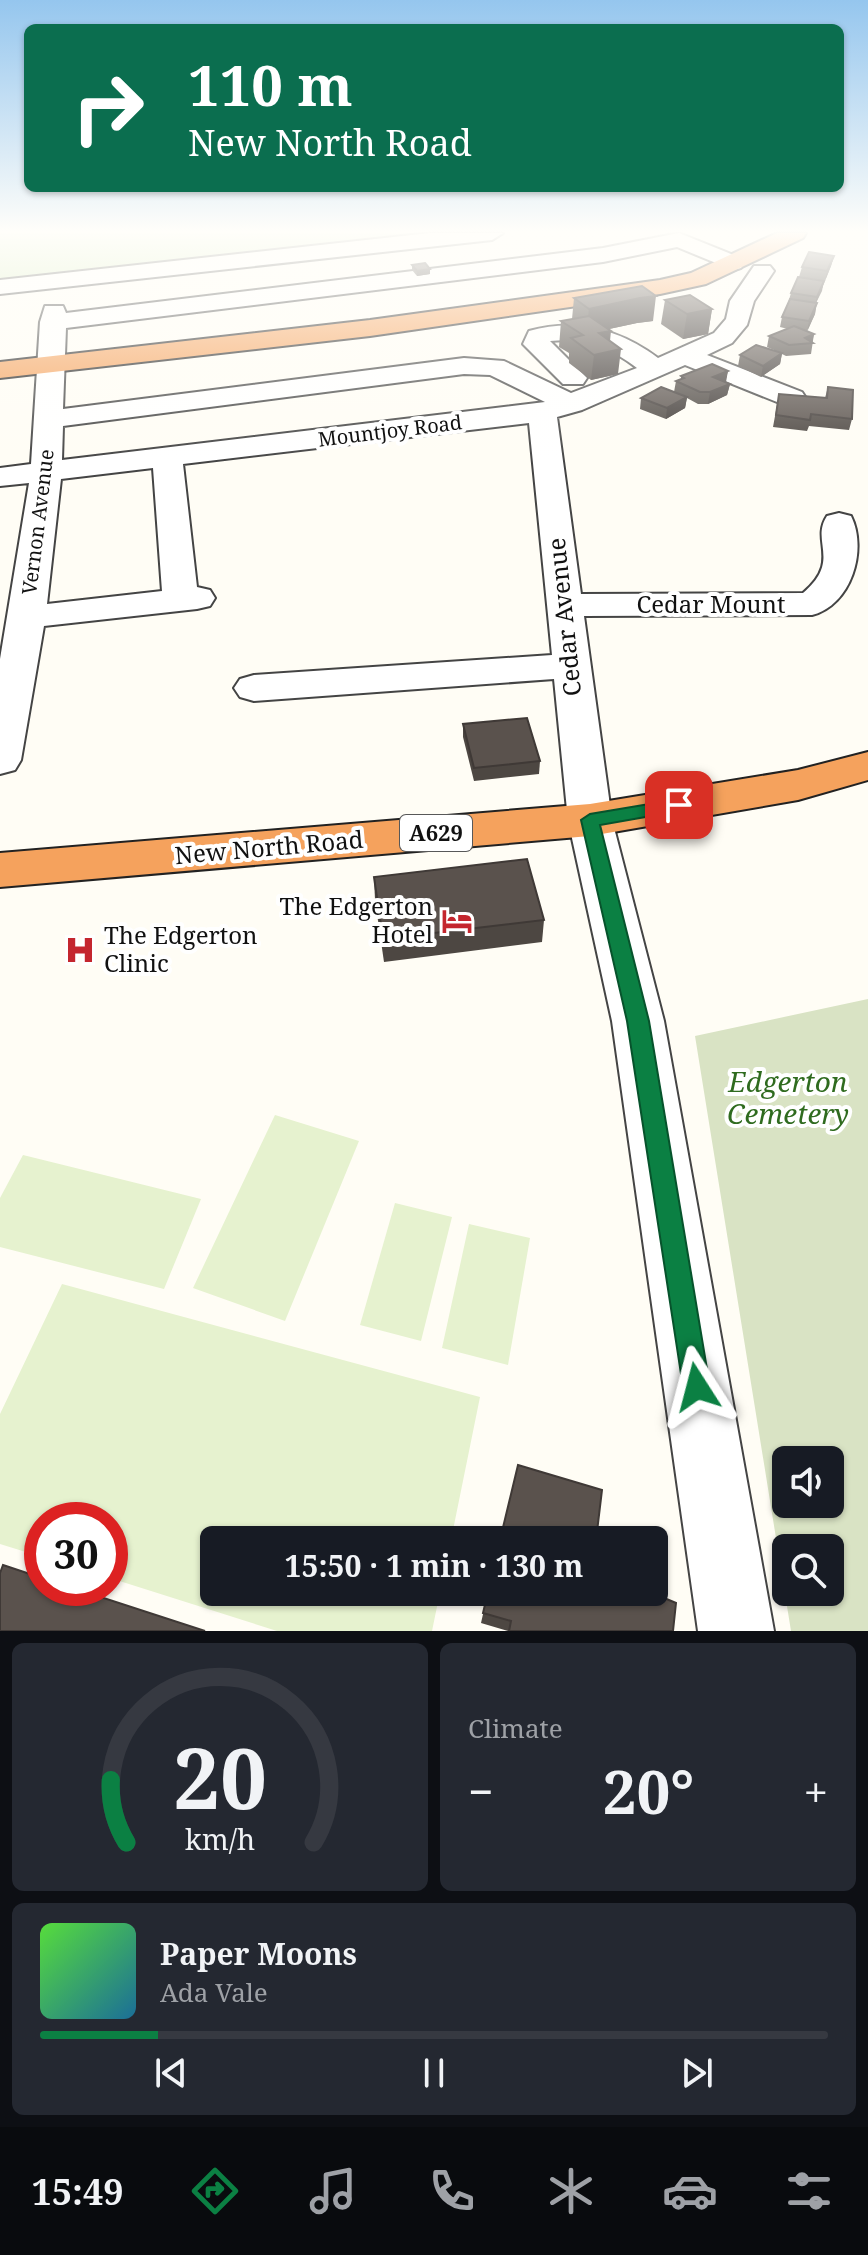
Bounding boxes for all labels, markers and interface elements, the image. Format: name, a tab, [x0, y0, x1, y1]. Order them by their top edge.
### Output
text: 110 m	[188, 46, 353, 122]
icon: right	[56, 56, 160, 160]
text: New North Road	[188, 118, 472, 167]
street label: Mountjoy Road	[316, 408, 463, 453]
street label: Vernon Avenue	[15, 448, 60, 596]
street label: Cedar Avenue	[539, 536, 588, 698]
street label: Cedar Mount	[637, 587, 785, 620]
pin	[645, 771, 713, 839]
icon: arrive	[657, 783, 701, 827]
road number: A629	[400, 815, 472, 851]
street label: New North Road	[173, 822, 365, 871]
place label: The Edgerton Hotel	[279, 889, 434, 950]
hotel icon: The Edgerton Hotel	[440, 904, 474, 938]
place label: The Edgerton Clinic	[104, 918, 258, 979]
hospital icon: The Edgerton Clinic	[63, 933, 97, 967]
park label: Edgerton Cemetery	[727, 1062, 849, 1132]
position arrow	[655, 1345, 739, 1429]
map controls	[772, 1446, 844, 1606]
button: sound	[772, 1446, 844, 1518]
speed limit sign: 30	[24, 1502, 128, 1606]
button: search	[772, 1534, 844, 1606]
text: 15:50 · 1 min · 130 m	[285, 1545, 583, 1586]
text: Climate	[468, 1710, 563, 1746]
text: 20	[173, 1720, 267, 1833]
text: 20°	[603, 1750, 694, 1832]
text: −	[468, 1761, 493, 1821]
text: +	[803, 1761, 828, 1821]
text: km/h	[185, 1819, 255, 1858]
text: Paper Moons	[160, 1933, 357, 1974]
text: Ada Vale	[160, 1974, 268, 2010]
icon: previous	[149, 2051, 193, 2095]
icon: pause	[412, 2051, 456, 2095]
icon: next	[675, 2051, 719, 2095]
icon: directions	[187, 2163, 243, 2219]
icon: music	[305, 2163, 361, 2219]
icon: phone	[424, 2163, 480, 2219]
icon: climate	[543, 2163, 599, 2219]
icon: car	[662, 2163, 718, 2219]
icon: filters	[781, 2163, 837, 2219]
text: 15:49	[31, 2167, 124, 2216]

